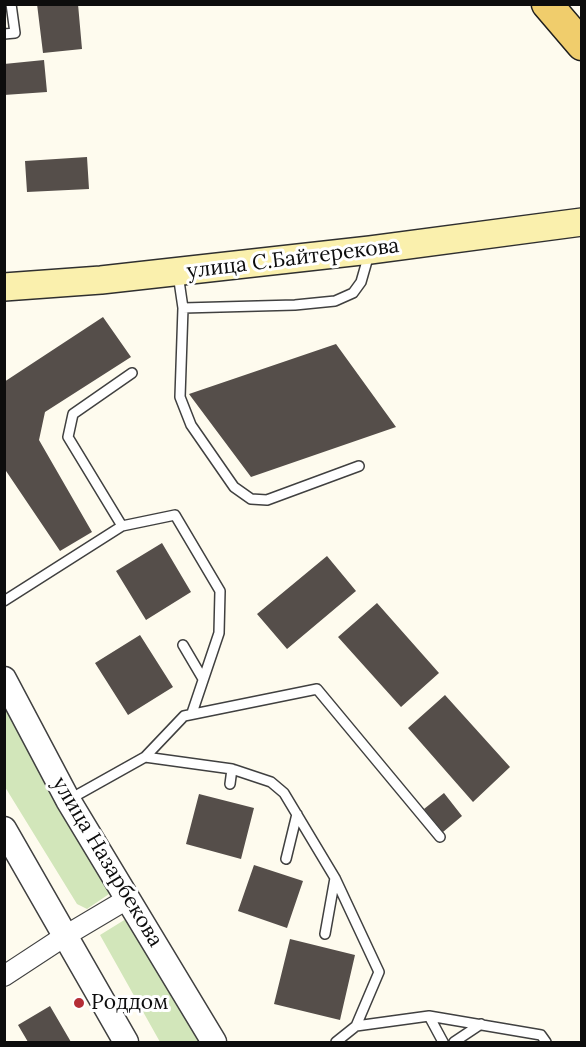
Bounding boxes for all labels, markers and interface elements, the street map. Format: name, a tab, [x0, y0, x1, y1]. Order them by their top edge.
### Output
street label: улица С.Байтерекова	[185, 233, 401, 285]
street label: улица Назарбекова	[46, 772, 168, 952]
place label: Роддом	[91, 990, 169, 1016]
marker: Роддом	[72, 996, 86, 1010]

